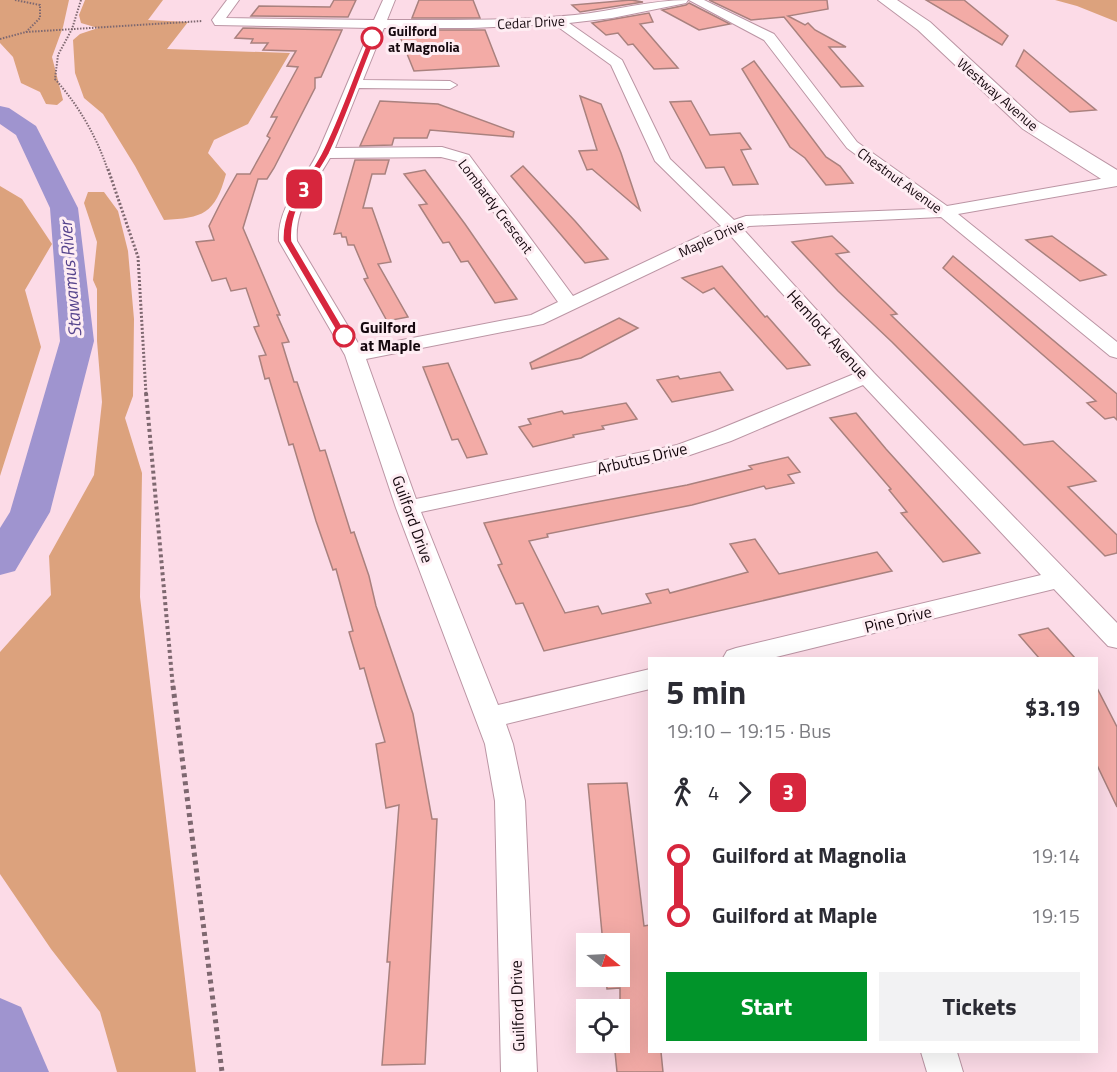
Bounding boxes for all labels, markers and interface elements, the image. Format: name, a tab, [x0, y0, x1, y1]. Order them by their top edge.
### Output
street label: Cedar Drive	[497, 10, 565, 34]
place label: Guilford at Magnolia	[388, 20, 460, 57]
marker: Guilford at Magnolia	[361, 27, 383, 49]
street label: Westway Avenue	[953, 53, 1043, 135]
street label: Chestnut Avenue	[853, 142, 947, 218]
street label: Lombardy Crescent	[454, 154, 539, 258]
line badge: 3	[284, 170, 324, 208]
text: 3	[298, 173, 310, 205]
street label: Maple Drive	[675, 214, 747, 262]
water label: Stawamus River	[51, 218, 89, 338]
street label: Hemlock Avenue	[781, 284, 875, 384]
place label: Guilford at Maple	[360, 315, 421, 357]
marker: Guilford at Maple	[333, 325, 355, 347]
street label: Arbutus Drive	[594, 436, 690, 480]
street label: Guilford Drive	[386, 472, 440, 566]
street label: Pine Drive	[862, 599, 934, 639]
text: 5 min	[666, 667, 746, 717]
text: $3.19	[1025, 691, 1080, 725]
text: 19:10 – 19:15 · Bus	[666, 715, 831, 746]
icon: walk	[666, 776, 699, 809]
icon: forward	[728, 776, 761, 809]
text: 3	[782, 776, 794, 808]
text: 4	[708, 777, 719, 808]
text: Guilford at Magnolia	[712, 838, 906, 872]
text: 19:14	[1031, 840, 1080, 871]
text: Guilford at Maple	[712, 898, 877, 932]
text: 19:15	[1031, 900, 1080, 931]
north arrow	[576, 933, 630, 987]
map controls	[576, 933, 630, 1053]
street label: Guilford Drive	[503, 960, 531, 1052]
button: Start	[666, 972, 867, 1041]
button: Tickets	[879, 972, 1080, 1041]
button: locate	[576, 999, 630, 1053]

